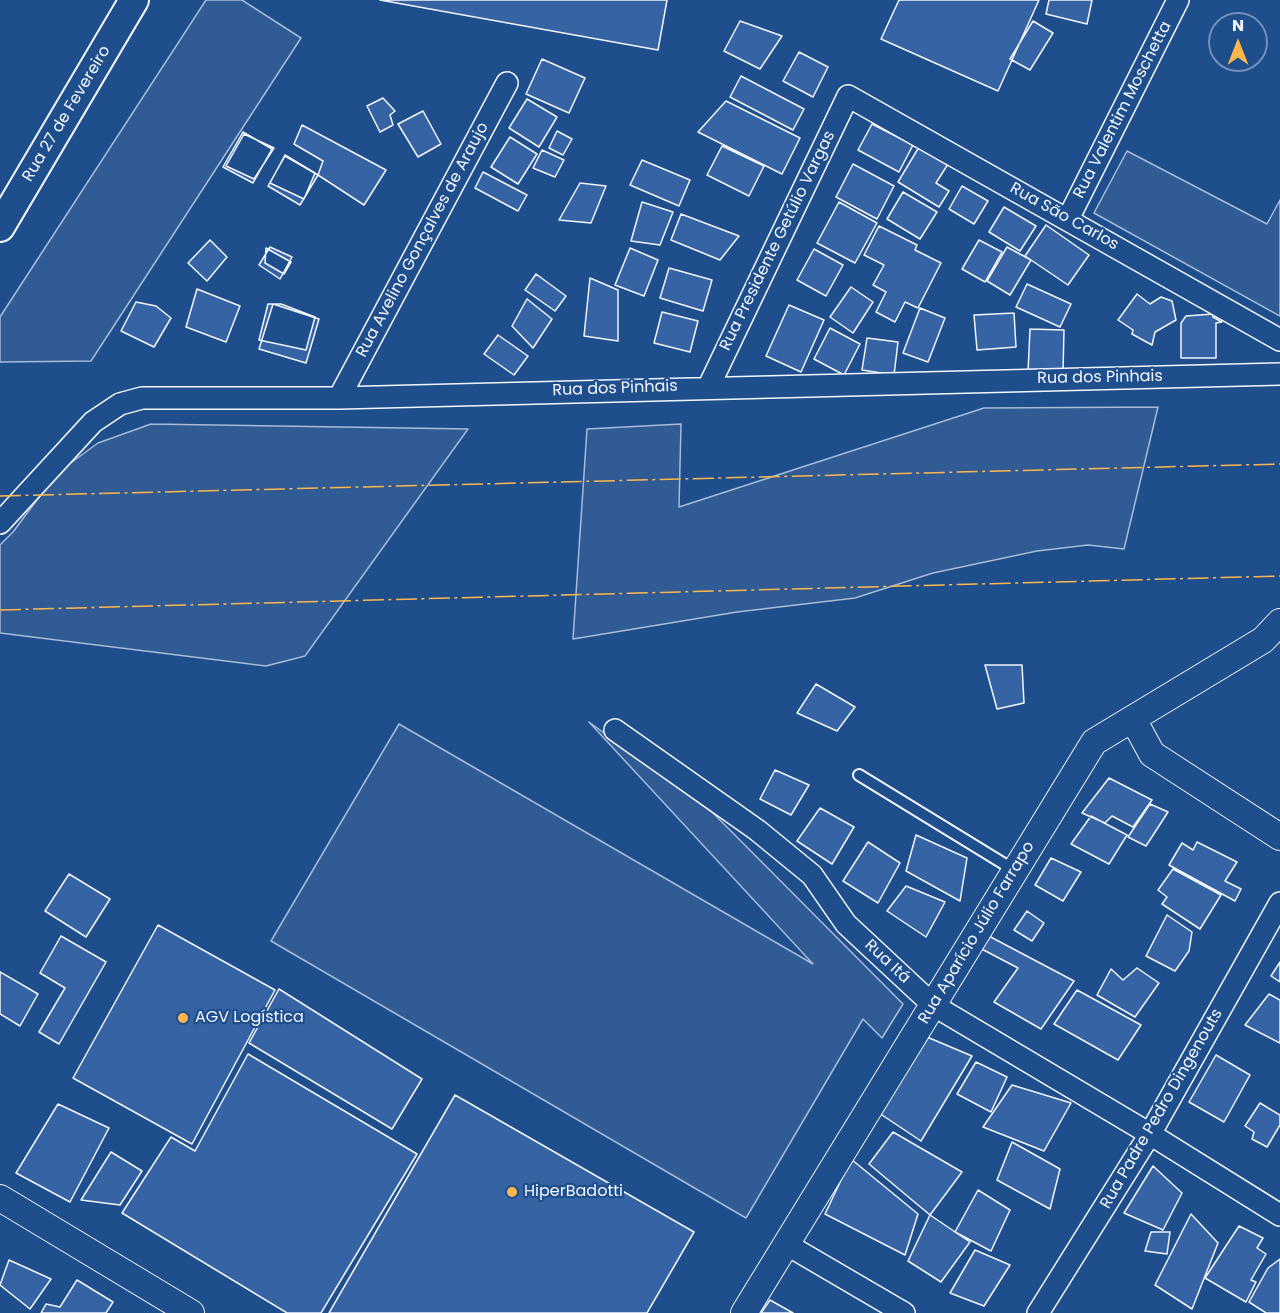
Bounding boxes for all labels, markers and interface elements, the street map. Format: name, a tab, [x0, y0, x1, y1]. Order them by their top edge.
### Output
north arrow	[1208, 12, 1268, 72]
text: N	[1232, 14, 1244, 37]
street label: Rua Valentim Moschetta	[1070, 18, 1176, 202]
street label: Rua 27 de Fevereiro	[19, 43, 115, 185]
street label: Rua Avelino Gonçalves de Araujo	[353, 119, 493, 361]
street label: Rua Presidente Getúlio Vargas	[716, 128, 840, 354]
street label: Rua São Carlos	[1006, 179, 1122, 255]
street label: Rua dos Pinhais	[1037, 367, 1163, 389]
street label: Rua dos Pinhais	[552, 377, 678, 401]
street label: Rua Aparício Júlio Farrapo	[915, 838, 1039, 1028]
street label: Rua Itá	[860, 936, 914, 988]
street label: Rua Padre Pedro Dingenouts	[1097, 1006, 1227, 1212]
place label: AGV Logística	[195, 1008, 304, 1028]
marker: AGV Logística	[176, 1011, 190, 1025]
place label: HiperBadotti	[524, 1182, 623, 1202]
marker: HiperBadotti	[505, 1185, 519, 1199]

